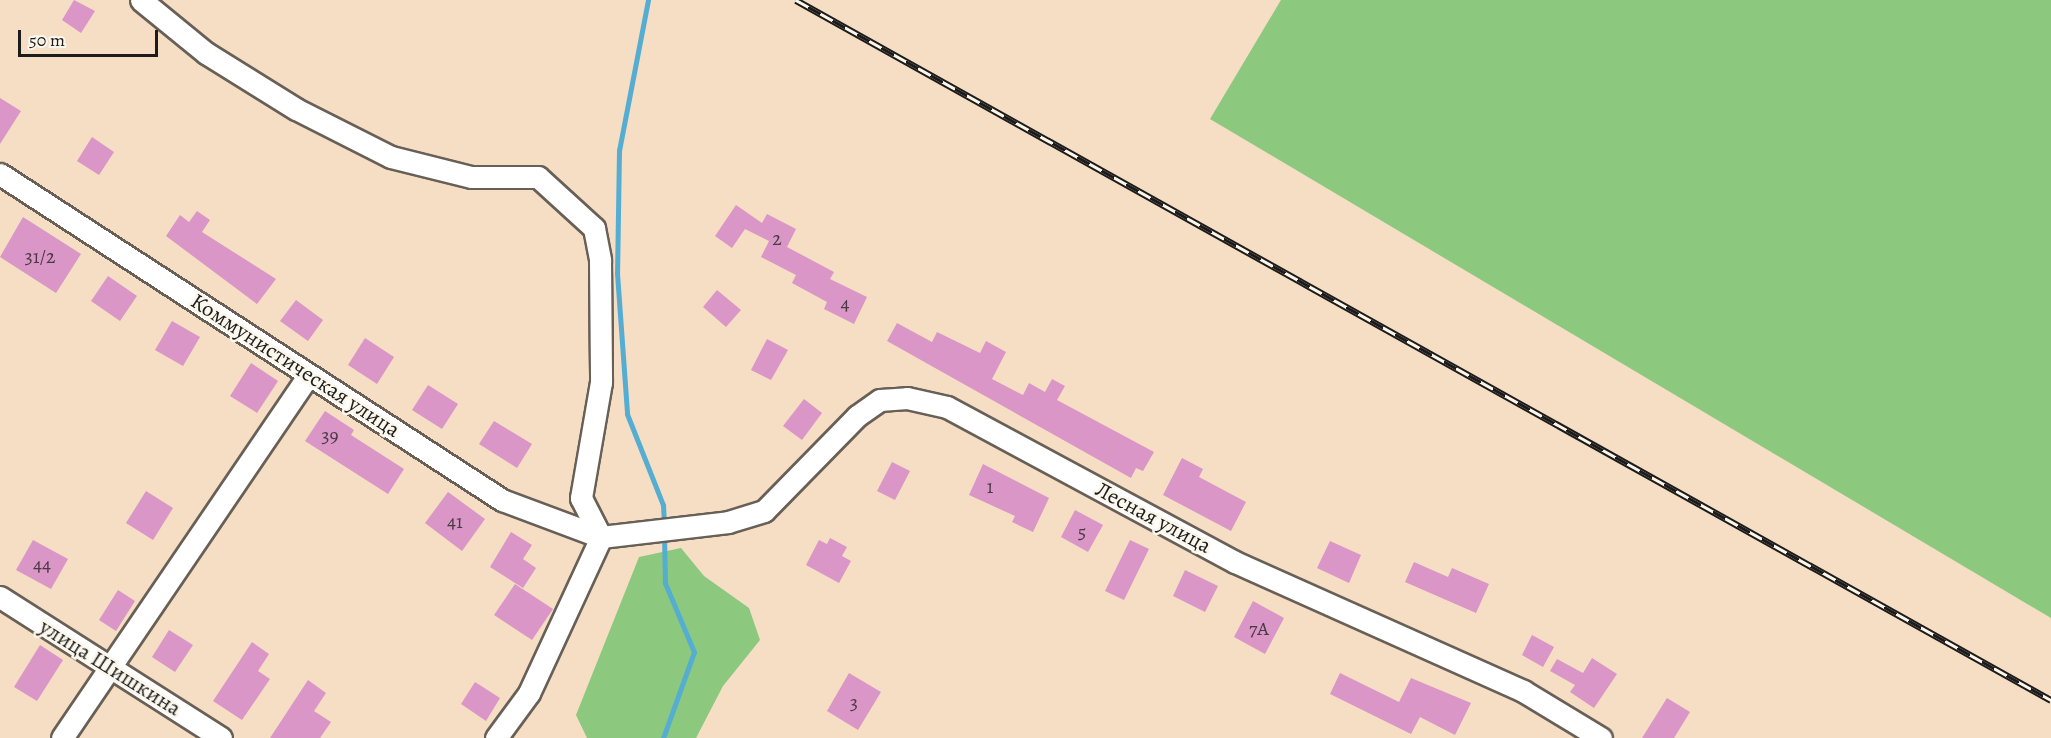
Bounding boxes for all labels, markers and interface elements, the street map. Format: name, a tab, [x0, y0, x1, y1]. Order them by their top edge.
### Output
scale bar	[21, 18, 160, 56]
text: 50 m	[29, 28, 65, 52]
house number: 2	[772, 226, 782, 250]
house number: 31/2	[24, 244, 56, 268]
street label: Коммунистическая улица	[185, 288, 405, 444]
house number: 4	[840, 291, 850, 315]
house number: 39	[321, 423, 339, 447]
house number: 1	[987, 474, 993, 498]
street label: Лесная улица	[1091, 476, 1215, 560]
house number: 41	[447, 509, 463, 533]
house number: 5	[1078, 519, 1086, 543]
house number: 44	[33, 552, 51, 576]
street label: улица Шишкина	[34, 614, 186, 722]
house number: 7А	[1249, 616, 1269, 640]
house number: 3	[850, 690, 858, 714]

